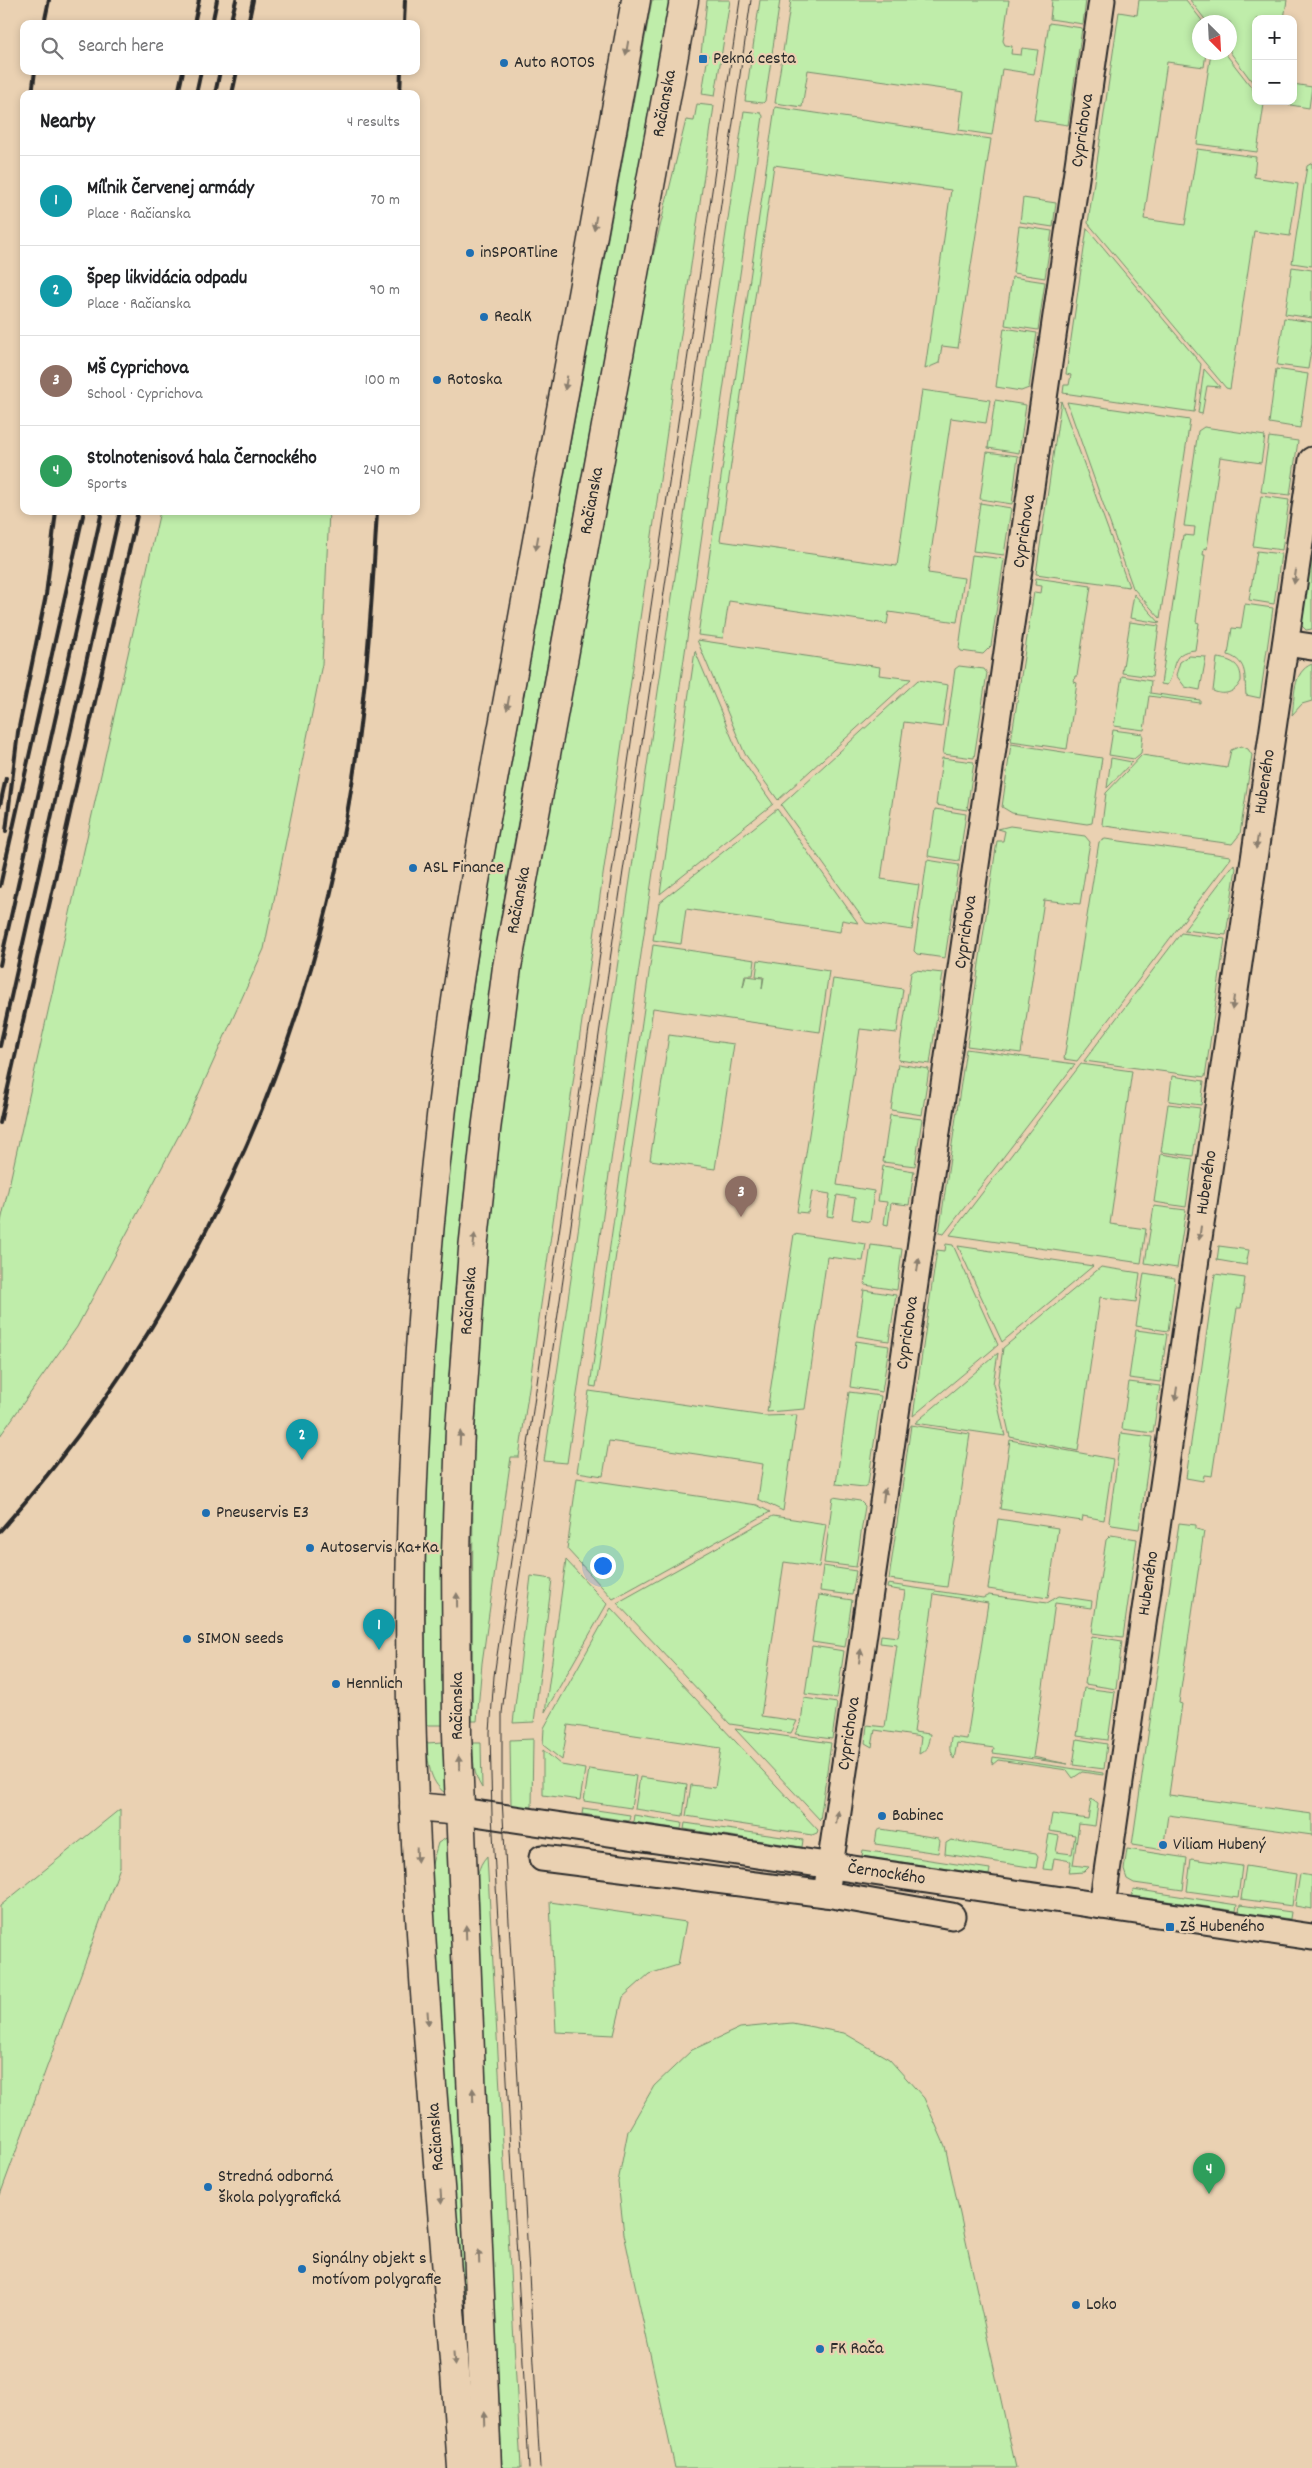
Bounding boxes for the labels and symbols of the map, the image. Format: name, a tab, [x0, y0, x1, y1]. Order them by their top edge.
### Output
north arrow	[1192, 15, 1237, 60]
one-way arrow	[622, 40, 630, 56]
place label: Pekná cesta	[713, 47, 796, 72]
place label: Auto ROTOS	[514, 51, 595, 76]
marker: Pekná cesta	[697, 53, 709, 65]
marker: Auto ROTOS	[498, 57, 510, 69]
street label: Račianska	[647, 67, 684, 139]
street label: Cyprichova	[1065, 92, 1101, 169]
one-way arrow	[590, 216, 598, 232]
place label: inSPORTline	[480, 241, 558, 266]
marker: inSPORTline	[464, 247, 476, 259]
place label: RealK	[494, 305, 532, 330]
marker: RealK	[478, 311, 490, 323]
place label: Rotoska	[447, 368, 502, 393]
marker: Rotoska	[431, 374, 443, 386]
one-way arrow	[561, 375, 569, 391]
street label: Račianska	[574, 465, 611, 537]
street label: Cyprichova	[1007, 492, 1042, 570]
one-way arrow	[532, 535, 540, 551]
one-way arrow	[1291, 570, 1299, 586]
one-way arrow	[504, 695, 512, 710]
street label: Hubeného	[1248, 748, 1282, 816]
one-way arrow	[1252, 834, 1260, 850]
place label: ASL Finance	[423, 856, 504, 881]
marker: ASL Finance	[407, 862, 419, 874]
street label: Račianska	[501, 864, 538, 936]
street label: Cyprichova	[948, 893, 984, 970]
one-way arrow	[1229, 995, 1237, 1011]
street label: Hubeného	[1190, 1149, 1224, 1217]
pin: 3	[725, 1176, 757, 1217]
one-way arrow	[1195, 1225, 1203, 1241]
one-way arrow	[470, 1232, 478, 1248]
one-way arrow	[914, 1257, 922, 1273]
street label: Račianska	[454, 1266, 484, 1336]
street label: Cyprichova	[890, 1294, 926, 1371]
one-way arrow	[1172, 1386, 1180, 1402]
pin: 2	[286, 1419, 318, 1460]
one-way arrow	[456, 1429, 464, 1445]
one-way arrow	[880, 1487, 888, 1503]
place label: Pneuservis E3	[216, 1501, 309, 1526]
marker: Pneuservis E3	[200, 1507, 212, 1519]
place label: Autoservis Ka+Ka	[320, 1536, 439, 1561]
marker: Autoservis Ka+Ka	[304, 1542, 316, 1554]
street label: Hubeného	[1132, 1549, 1166, 1617]
your location	[590, 1553, 616, 1579]
one-way arrow	[453, 1592, 461, 1608]
pin: 1	[363, 1609, 395, 1650]
place label: SIMON seeds	[197, 1627, 284, 1652]
marker: SIMON seeds	[181, 1633, 193, 1645]
one-way arrow	[857, 1648, 865, 1664]
street label: Račianska	[446, 1671, 471, 1740]
place label: Hennlich	[346, 1672, 403, 1697]
marker: Hennlich	[330, 1678, 342, 1690]
street label: Cyprichova	[832, 1695, 867, 1772]
one-way arrow	[454, 1754, 462, 1770]
place label: Babinec	[892, 1804, 944, 1829]
one-way arrow	[833, 1808, 841, 1824]
marker: Babinec	[876, 1810, 888, 1822]
place label: Viliam Hubený	[1173, 1833, 1266, 1858]
marker: Viliam Hubený	[1157, 1839, 1169, 1851]
one-way arrow	[413, 1848, 421, 1864]
street label: Černockého	[846, 1856, 927, 1892]
place label: ZŠ Hubeného	[1180, 1915, 1264, 1940]
marker: ZŠ Hubeného	[1164, 1921, 1176, 1933]
one-way arrow	[461, 1924, 469, 1940]
one-way arrow	[424, 2010, 432, 2026]
one-way arrow	[468, 2086, 476, 2102]
street label: Račianska	[422, 2102, 452, 2172]
pin: 4	[1193, 2153, 1225, 2194]
place label: Stredná odborná škola polygrafická	[218, 2165, 341, 2211]
marker: Stredná odborná škola polygrafická	[202, 2181, 214, 2193]
one-way arrow	[438, 2189, 446, 2205]
place label: Signálny objekt s motívom polygrafie	[312, 2247, 442, 2293]
one-way arrow	[475, 2249, 483, 2265]
marker: Signálny objekt s motívom polygrafie	[296, 2263, 308, 2275]
place label: Loko	[1086, 2293, 1117, 2318]
marker: Loko	[1070, 2299, 1082, 2311]
place label: FK Rača	[830, 2337, 884, 2362]
marker: FK Rača	[814, 2343, 826, 2355]
one-way arrow	[450, 2351, 458, 2367]
one-way arrow	[481, 2411, 489, 2427]

